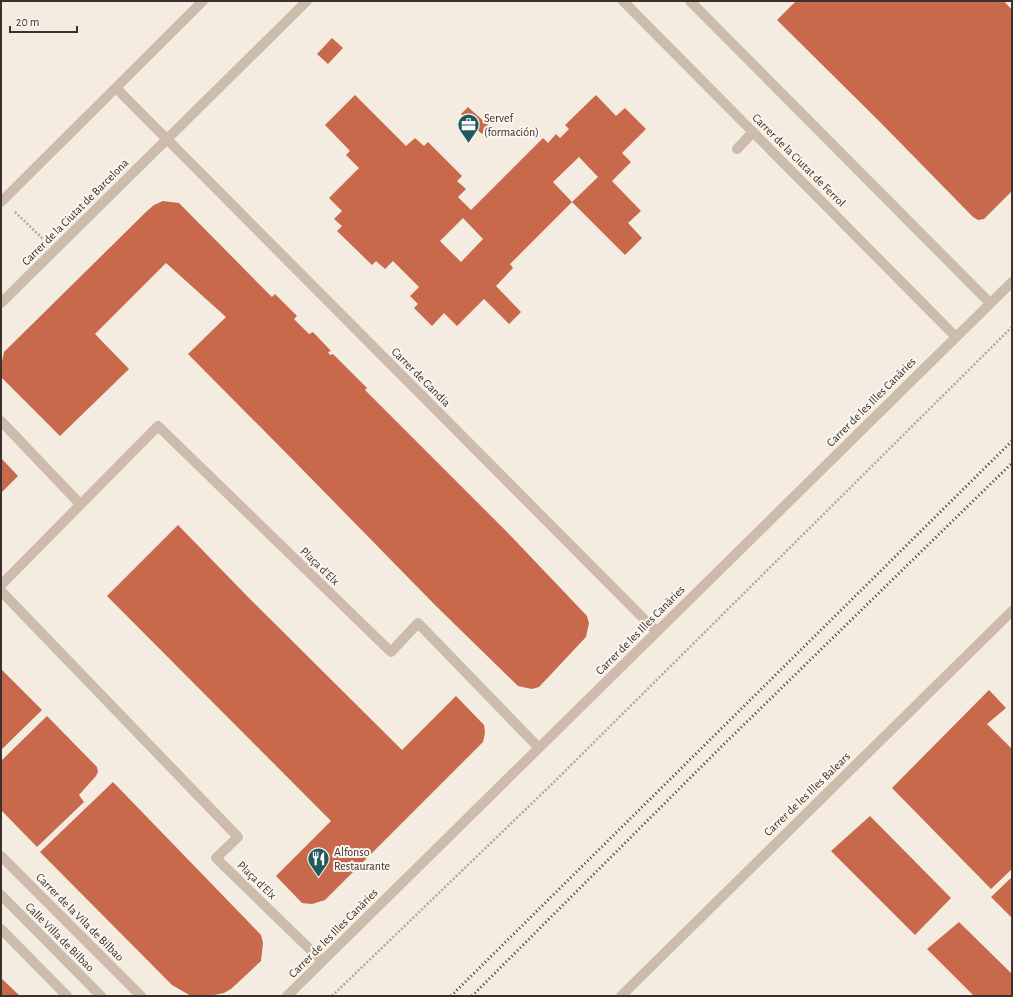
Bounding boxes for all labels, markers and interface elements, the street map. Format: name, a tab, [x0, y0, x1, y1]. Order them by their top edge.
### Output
scale bar	[10, 8, 77, 34]
text: 20 m	[16, 16, 39, 28]
street label: Carrer de la Ciutat de Ferrol	[750, 111, 848, 209]
office icon: Servef (formación)	[456, 112, 482, 145]
place label: Servef (formación)	[484, 112, 539, 138]
street label: Carrer de la Ciutat de Barcelona	[19, 156, 131, 268]
street label: Carrer de Gandia	[389, 345, 453, 409]
street label: Carrer de les Illes Canàries	[824, 355, 918, 449]
street label: Plaça d'Elx	[298, 545, 342, 587]
street label: Carrer de les Illes Canàries	[593, 583, 687, 677]
street label: Carrer de les Illes Balears	[762, 750, 852, 838]
restaurant icon: Alfonso Restaurante	[306, 846, 332, 879]
place label: Alfonso Restaurante	[334, 846, 390, 872]
street label: Plaça d'Elx	[235, 859, 279, 901]
street label: Carrer de la Vila de Bilbao	[34, 871, 126, 963]
street label: Carrer de les Illes Canàries	[286, 886, 380, 980]
street label: Calle Villa de Bilbao	[23, 900, 97, 974]

